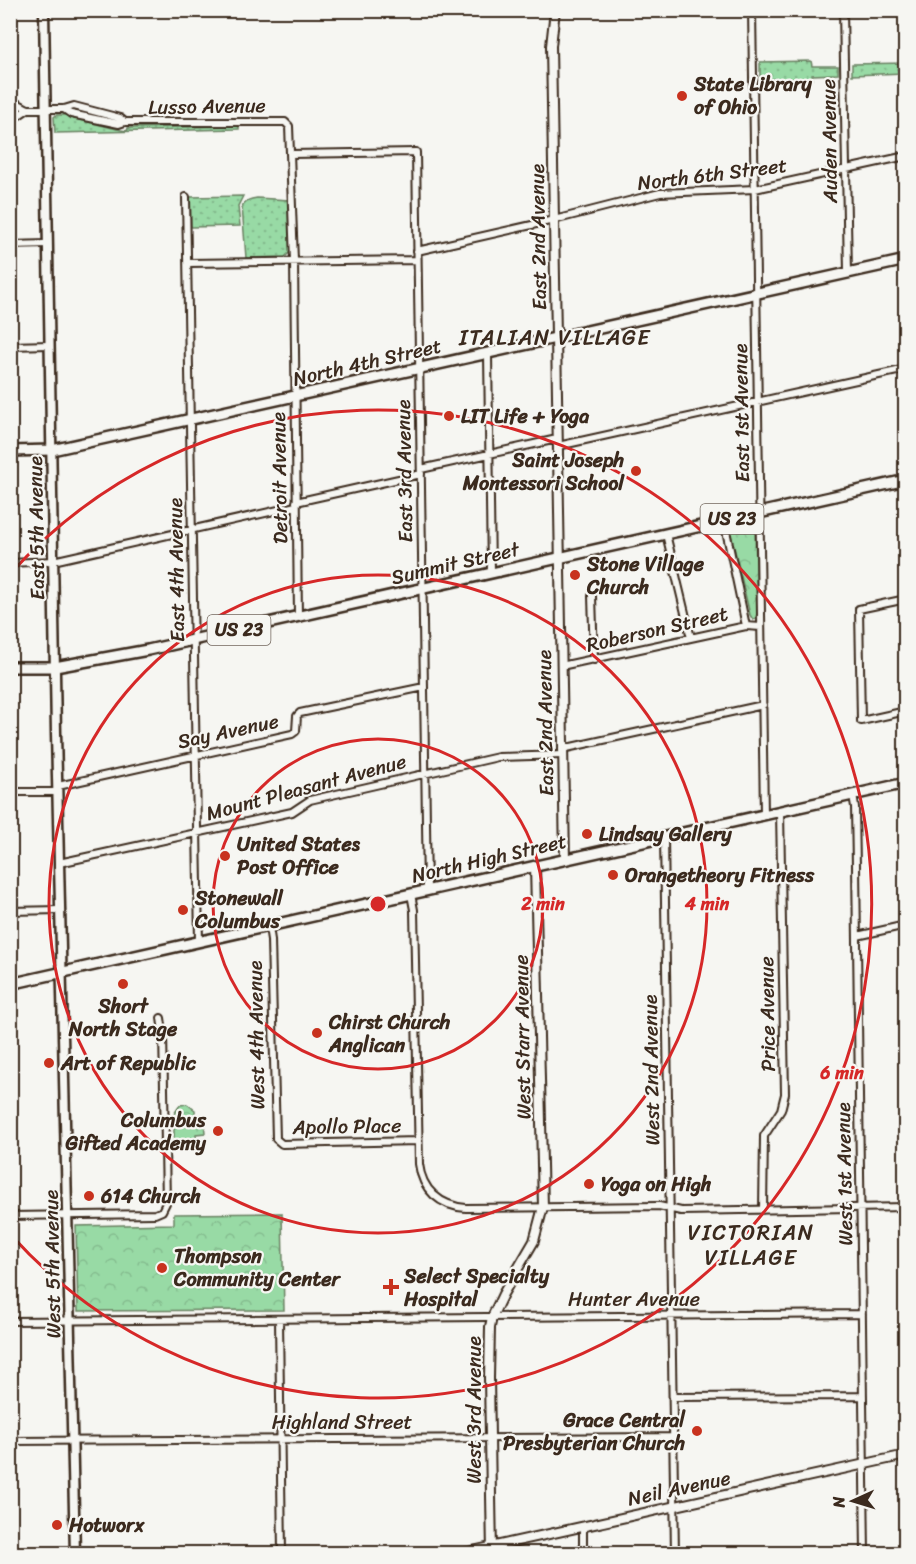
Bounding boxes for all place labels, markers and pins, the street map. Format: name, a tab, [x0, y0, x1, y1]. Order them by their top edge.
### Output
place label: State Library of Ohio	[693, 67, 812, 125]
marker: State Library of Ohio	[675, 89, 689, 103]
place label: LIT Life + Yoga	[461, 399, 589, 434]
marker: LIT Life + Yoga	[442, 409, 456, 423]
place label: Saint Joseph Montessori School	[462, 443, 625, 501]
marker: Saint Joseph Montessori School	[629, 464, 643, 478]
place label: Stone Village Church	[586, 547, 705, 605]
marker: Stone Village Church	[568, 568, 582, 582]
place label: Lindsay Gallery	[599, 817, 732, 852]
place label: United States Post Office	[237, 827, 361, 885]
marker: Lindsay Gallery	[580, 827, 594, 841]
marker: United States Post Office	[218, 849, 232, 863]
place label: Orangetheory Fitness	[625, 858, 815, 893]
marker: Orangetheory Fitness	[606, 868, 620, 882]
place label: Stonewall Columbus	[194, 881, 284, 939]
centre of rings	[368, 894, 388, 914]
marker: Stonewall Columbus	[176, 903, 190, 917]
marker: Short North Stage	[116, 977, 130, 991]
place label: Short North Stage	[68, 989, 178, 1047]
place label: Chirst Church Anglican	[328, 1005, 451, 1063]
marker: Chirst Church Anglican	[310, 1026, 324, 1040]
place label: Art of Republic	[60, 1046, 197, 1081]
marker: Art of Republic	[42, 1056, 56, 1070]
place label: Columbus Gifted Academy	[64, 1103, 207, 1161]
marker: Columbus Gifted Academy	[211, 1124, 225, 1138]
place label: Yoga on High	[601, 1167, 712, 1202]
marker: Yoga on High	[582, 1177, 596, 1191]
place label: 614 Church	[100, 1179, 201, 1214]
marker: 614 Church	[82, 1189, 96, 1203]
place label: Thompson Community Center	[173, 1239, 341, 1297]
place label: Select Specialty Hospital	[403, 1259, 550, 1317]
marker: Thompson Community Center	[155, 1261, 169, 1275]
marker: Select Specialty Hospital	[382, 1278, 400, 1296]
place label: Grace Central Presbyterian Church	[503, 1403, 686, 1461]
marker: Grace Central Presbyterian Church	[690, 1424, 704, 1438]
place label: Hotworx	[68, 1508, 145, 1543]
marker: Hotworx	[50, 1518, 64, 1532]

